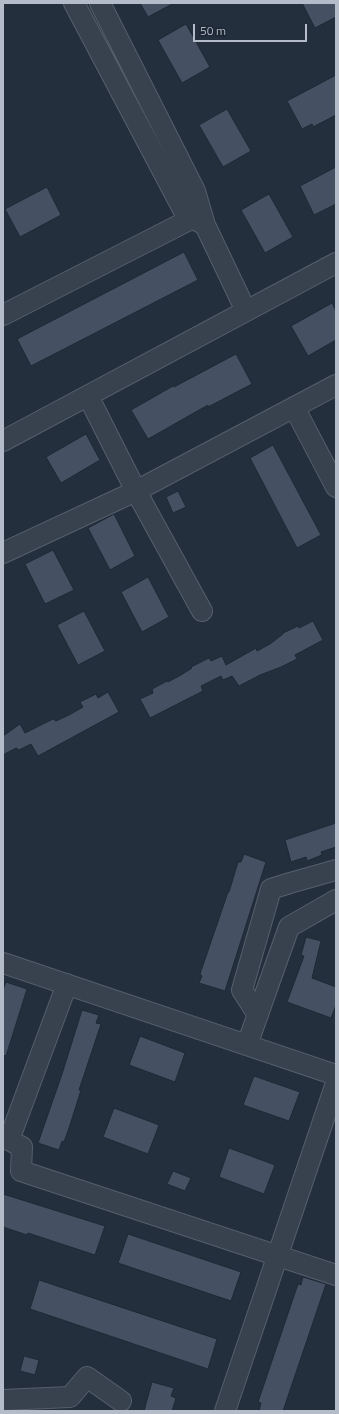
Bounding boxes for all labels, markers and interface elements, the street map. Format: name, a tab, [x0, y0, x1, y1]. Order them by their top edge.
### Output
scale bar	[195, 16, 309, 42]
text: 50 m	[200, 21, 226, 40]

